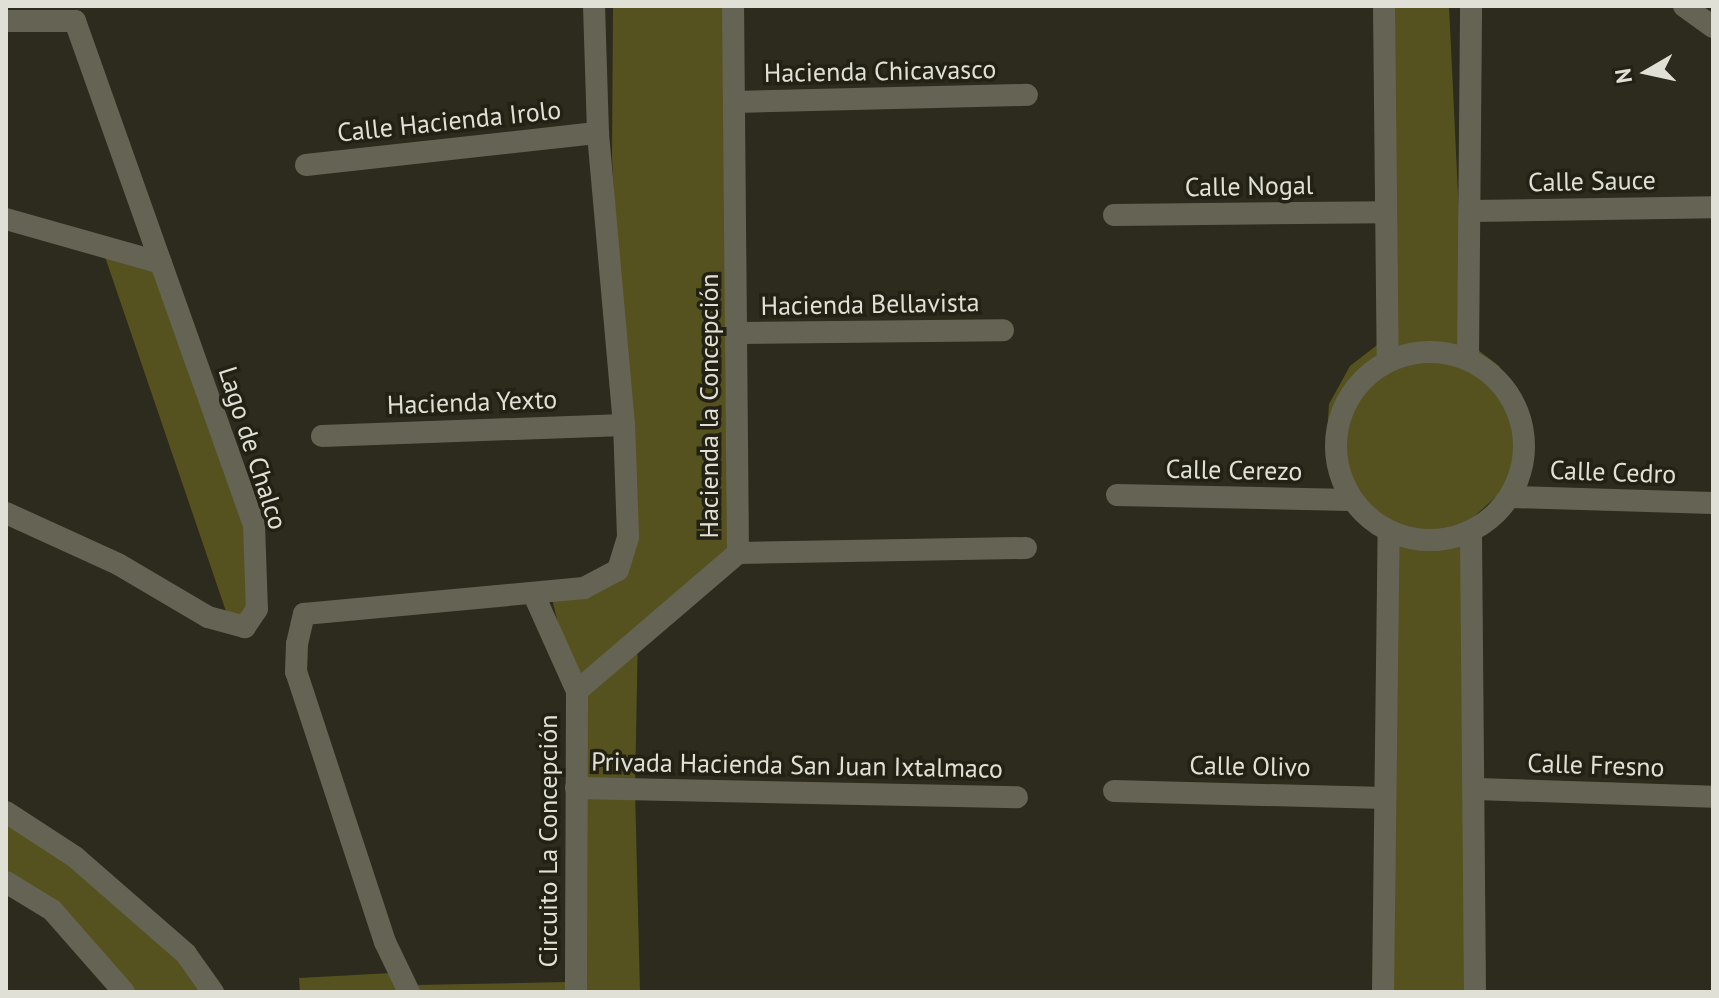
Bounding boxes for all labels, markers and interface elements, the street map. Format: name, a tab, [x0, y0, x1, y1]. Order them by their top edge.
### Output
north arrow	[1607, 32, 1687, 112]
street label: Hacienda Chicavasco	[764, 53, 996, 89]
text: N	[1608, 66, 1638, 85]
street label: Calle Hacienda Irolo	[336, 94, 562, 148]
street label: Calle Sauce	[1528, 164, 1656, 198]
street label: Calle Nogal	[1184, 169, 1314, 203]
street label: Hacienda la Concepción	[693, 273, 725, 539]
street label: Hacienda Bellavista	[760, 286, 980, 322]
street label: Lago de Chalco	[212, 363, 294, 533]
street label: Hacienda Yexto	[386, 383, 558, 421]
street label: Calle Cerezo	[1165, 453, 1303, 487]
street label: Calle Cedro	[1549, 454, 1677, 490]
street label: Circuito La Concepción	[532, 715, 564, 967]
street label: Privada Hacienda San Juan Ixtalmaco	[591, 746, 1003, 784]
street label: Calle Fresno	[1527, 747, 1665, 783]
street label: Calle Olivo	[1189, 749, 1311, 783]

